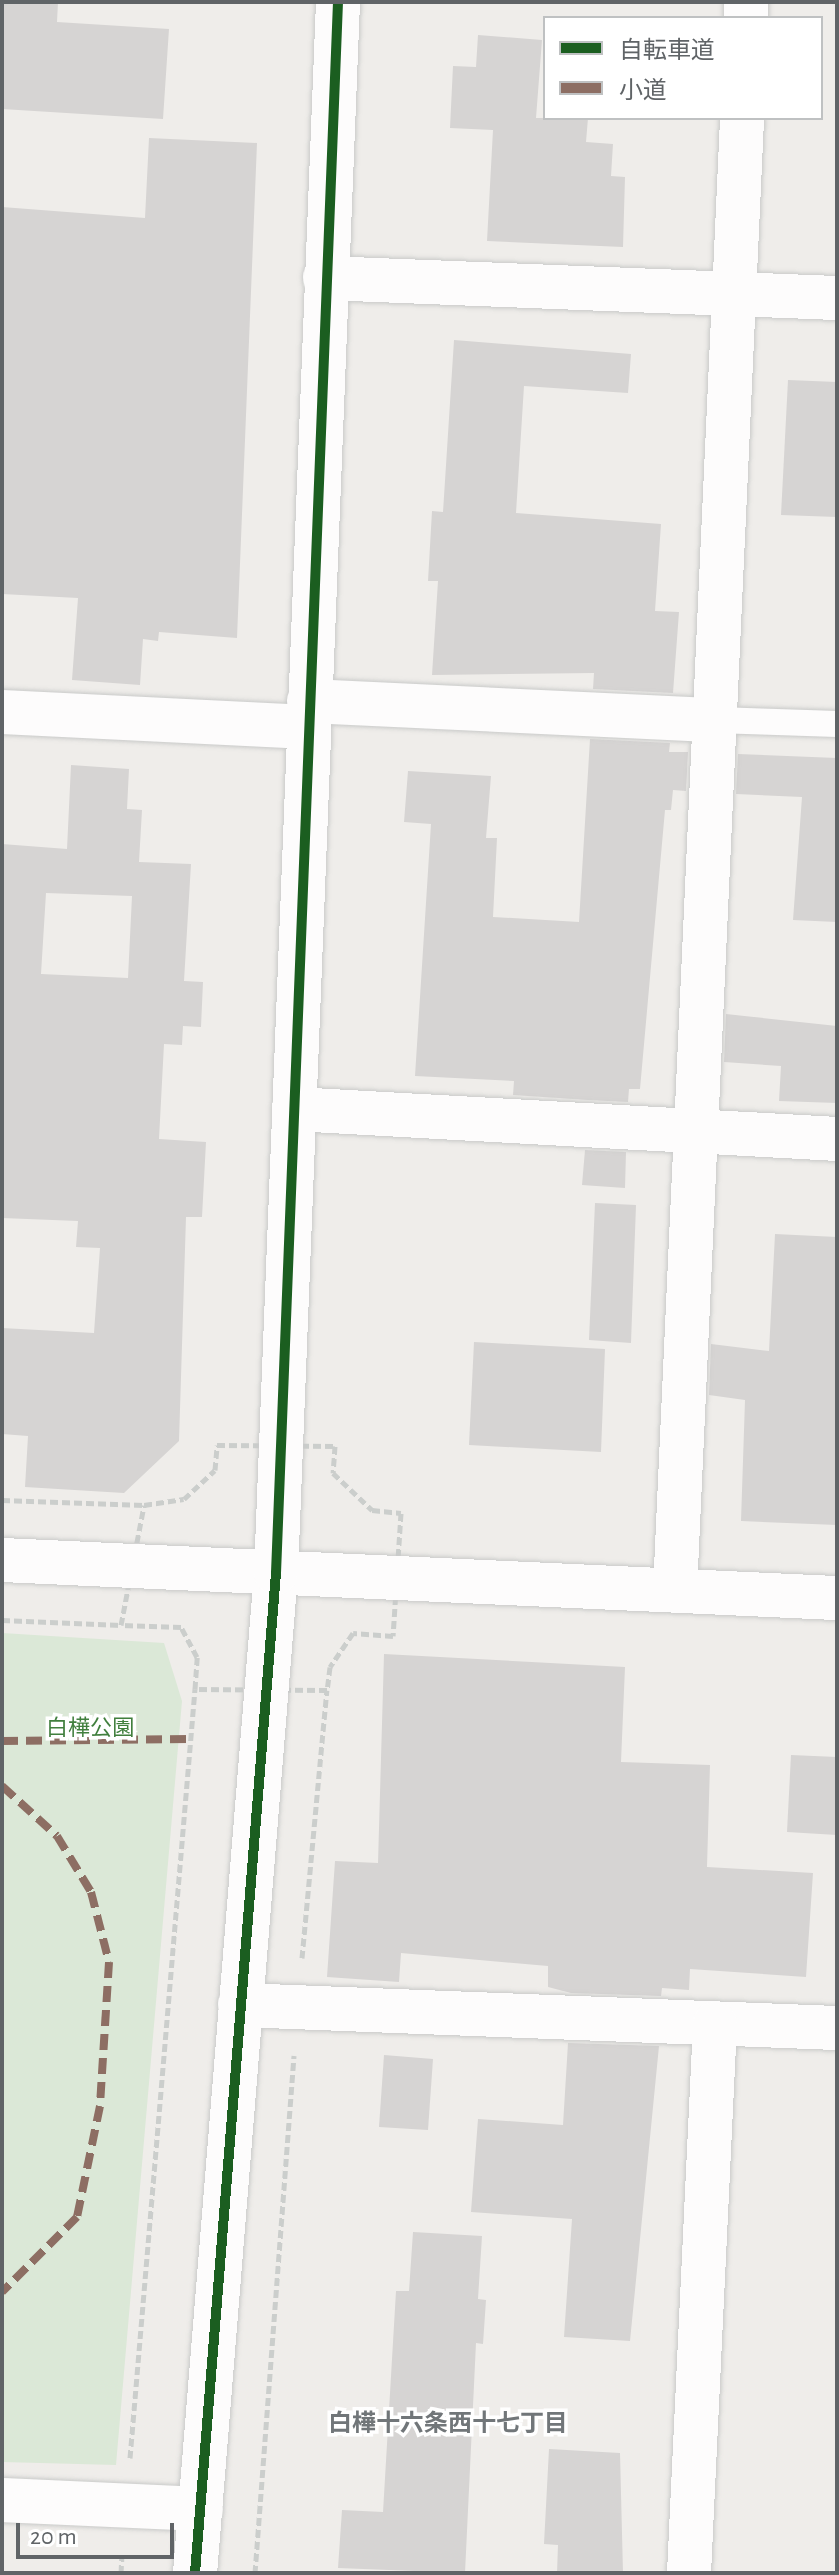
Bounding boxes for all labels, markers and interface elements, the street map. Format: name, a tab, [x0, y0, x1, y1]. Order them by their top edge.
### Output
legend	[543, 16, 823, 120]
text: 自転車道	[619, 39, 715, 63]
text: 小道	[619, 79, 667, 103]
park label: 白樺公園	[46, 1716, 134, 1742]
district label: 白樺十六条西十七丁目	[328, 2411, 568, 2439]
scale bar	[20, 2507, 178, 2557]
text: 20 m	[30, 2525, 77, 2549]

